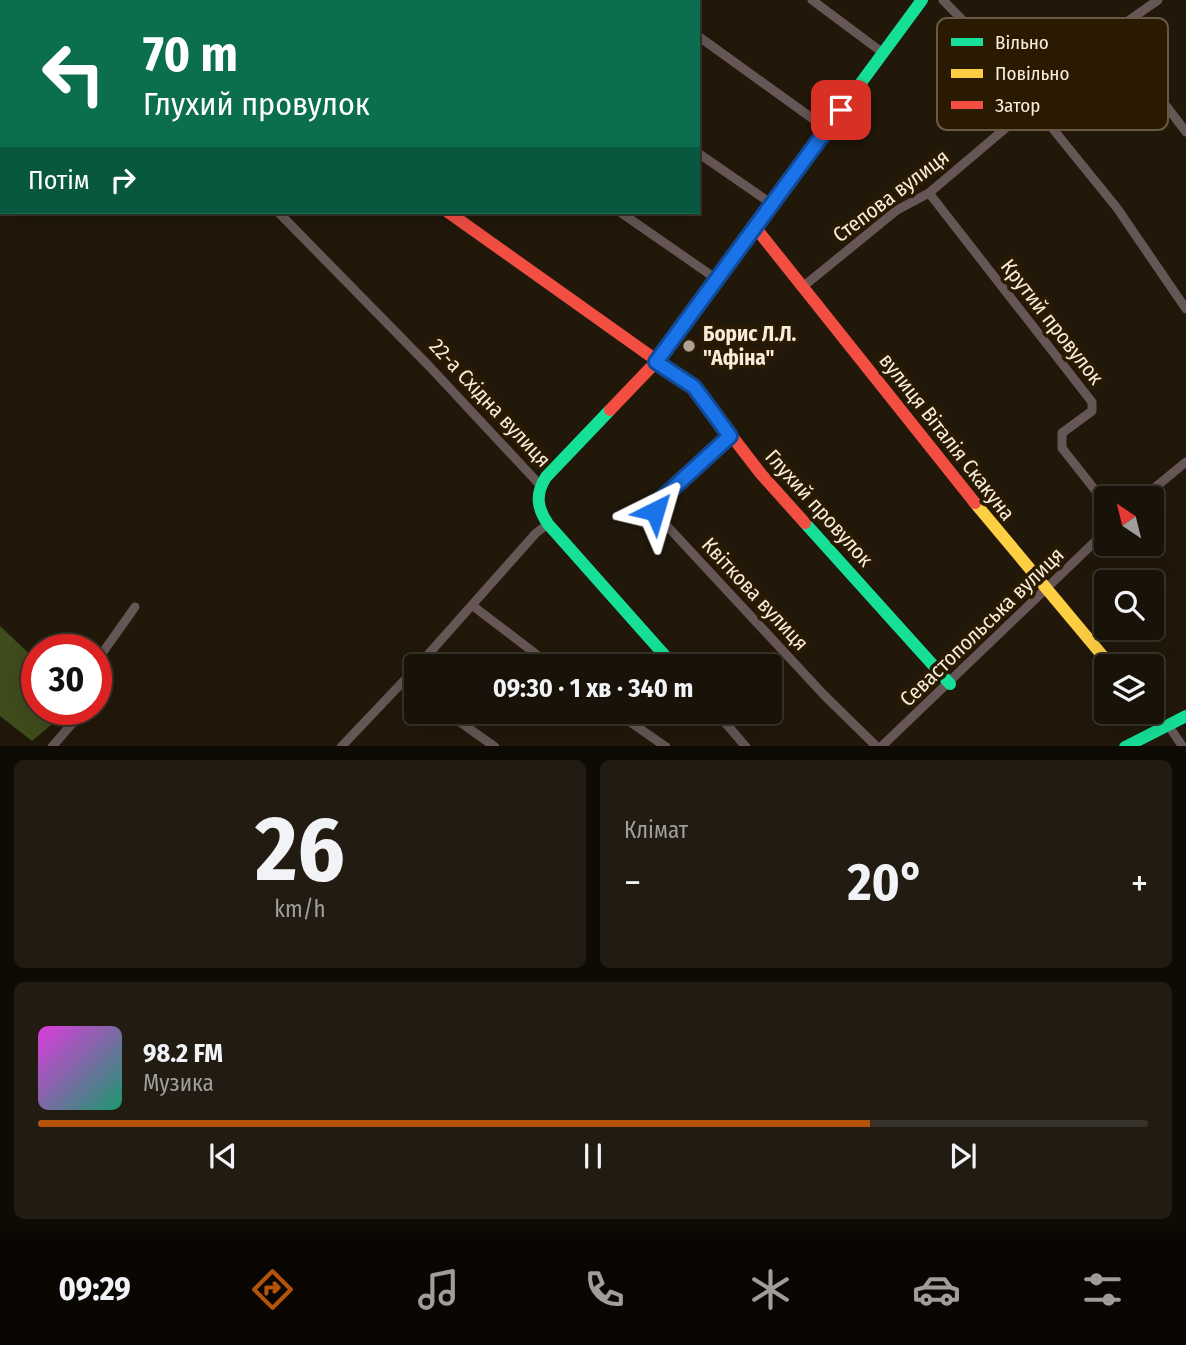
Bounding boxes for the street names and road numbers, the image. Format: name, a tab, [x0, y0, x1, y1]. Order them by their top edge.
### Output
street label: Степова вулиця	[828, 144, 954, 248]
street label: Крутий провулок	[995, 254, 1109, 390]
street label: 22-а Східна вулиця	[424, 333, 556, 473]
street label: вулиця Віталія Скакуна	[874, 348, 1020, 526]
street label: Глухий провулок	[760, 444, 879, 572]
street label: Квіткова вулиця	[696, 532, 814, 656]
street label: Севастопольська вулиця	[894, 542, 1070, 712]

